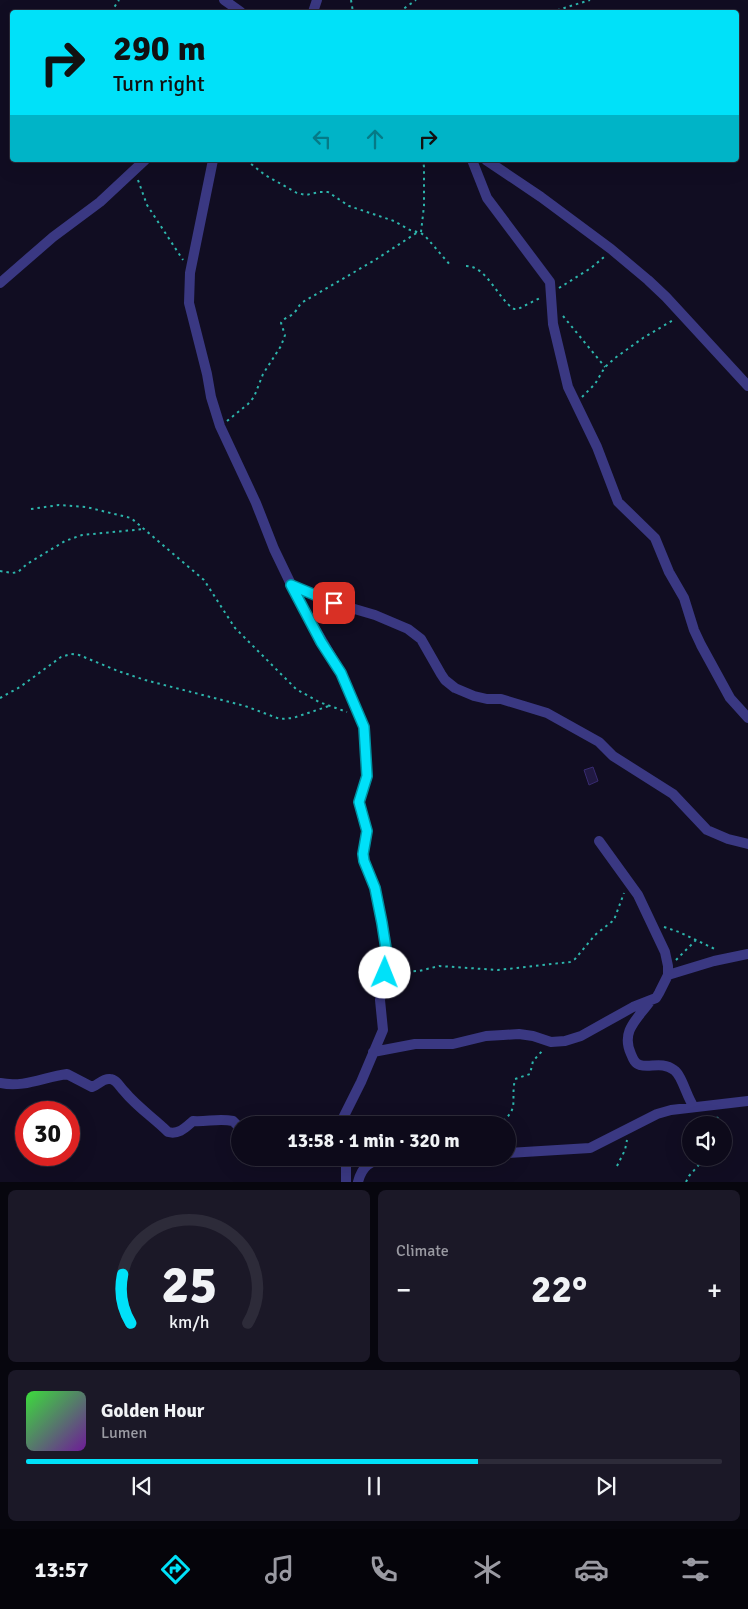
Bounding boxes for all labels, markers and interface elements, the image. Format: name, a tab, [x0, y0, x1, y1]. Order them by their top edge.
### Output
text: 290 m	[113, 27, 206, 70]
icon: right	[30, 30, 95, 95]
text: Turn right	[113, 70, 205, 97]
icon: left	[308, 125, 336, 153]
icon: ahead	[361, 125, 389, 153]
icon: right	[414, 125, 442, 153]
pin	[313, 582, 355, 624]
icon: arrive	[320, 589, 348, 617]
position arrow	[358, 946, 410, 998]
speed limit sign: 30	[15, 1101, 80, 1166]
map controls	[682, 1116, 732, 1166]
button: sound	[682, 1116, 732, 1166]
text: 13:58 · 1 min · 320 m	[287, 1129, 460, 1153]
text: Climate	[396, 1241, 449, 1261]
text: 25	[161, 1253, 217, 1317]
text: 22°	[531, 1266, 587, 1313]
text: −	[396, 1273, 411, 1307]
text: +	[707, 1273, 722, 1307]
text: km/h	[169, 1311, 209, 1333]
text: Golden Hour	[101, 1399, 204, 1423]
text: Lumen	[101, 1423, 147, 1443]
icon: previous	[128, 1472, 156, 1500]
icon: pause	[360, 1472, 388, 1500]
icon: next	[592, 1472, 620, 1500]
icon: directions	[158, 1552, 193, 1587]
icon: music	[262, 1552, 297, 1587]
icon: phone	[366, 1552, 401, 1587]
icon: climate	[470, 1552, 505, 1587]
icon: car	[574, 1552, 609, 1587]
icon: filters	[678, 1552, 713, 1587]
text: 13:57	[35, 1556, 89, 1583]

